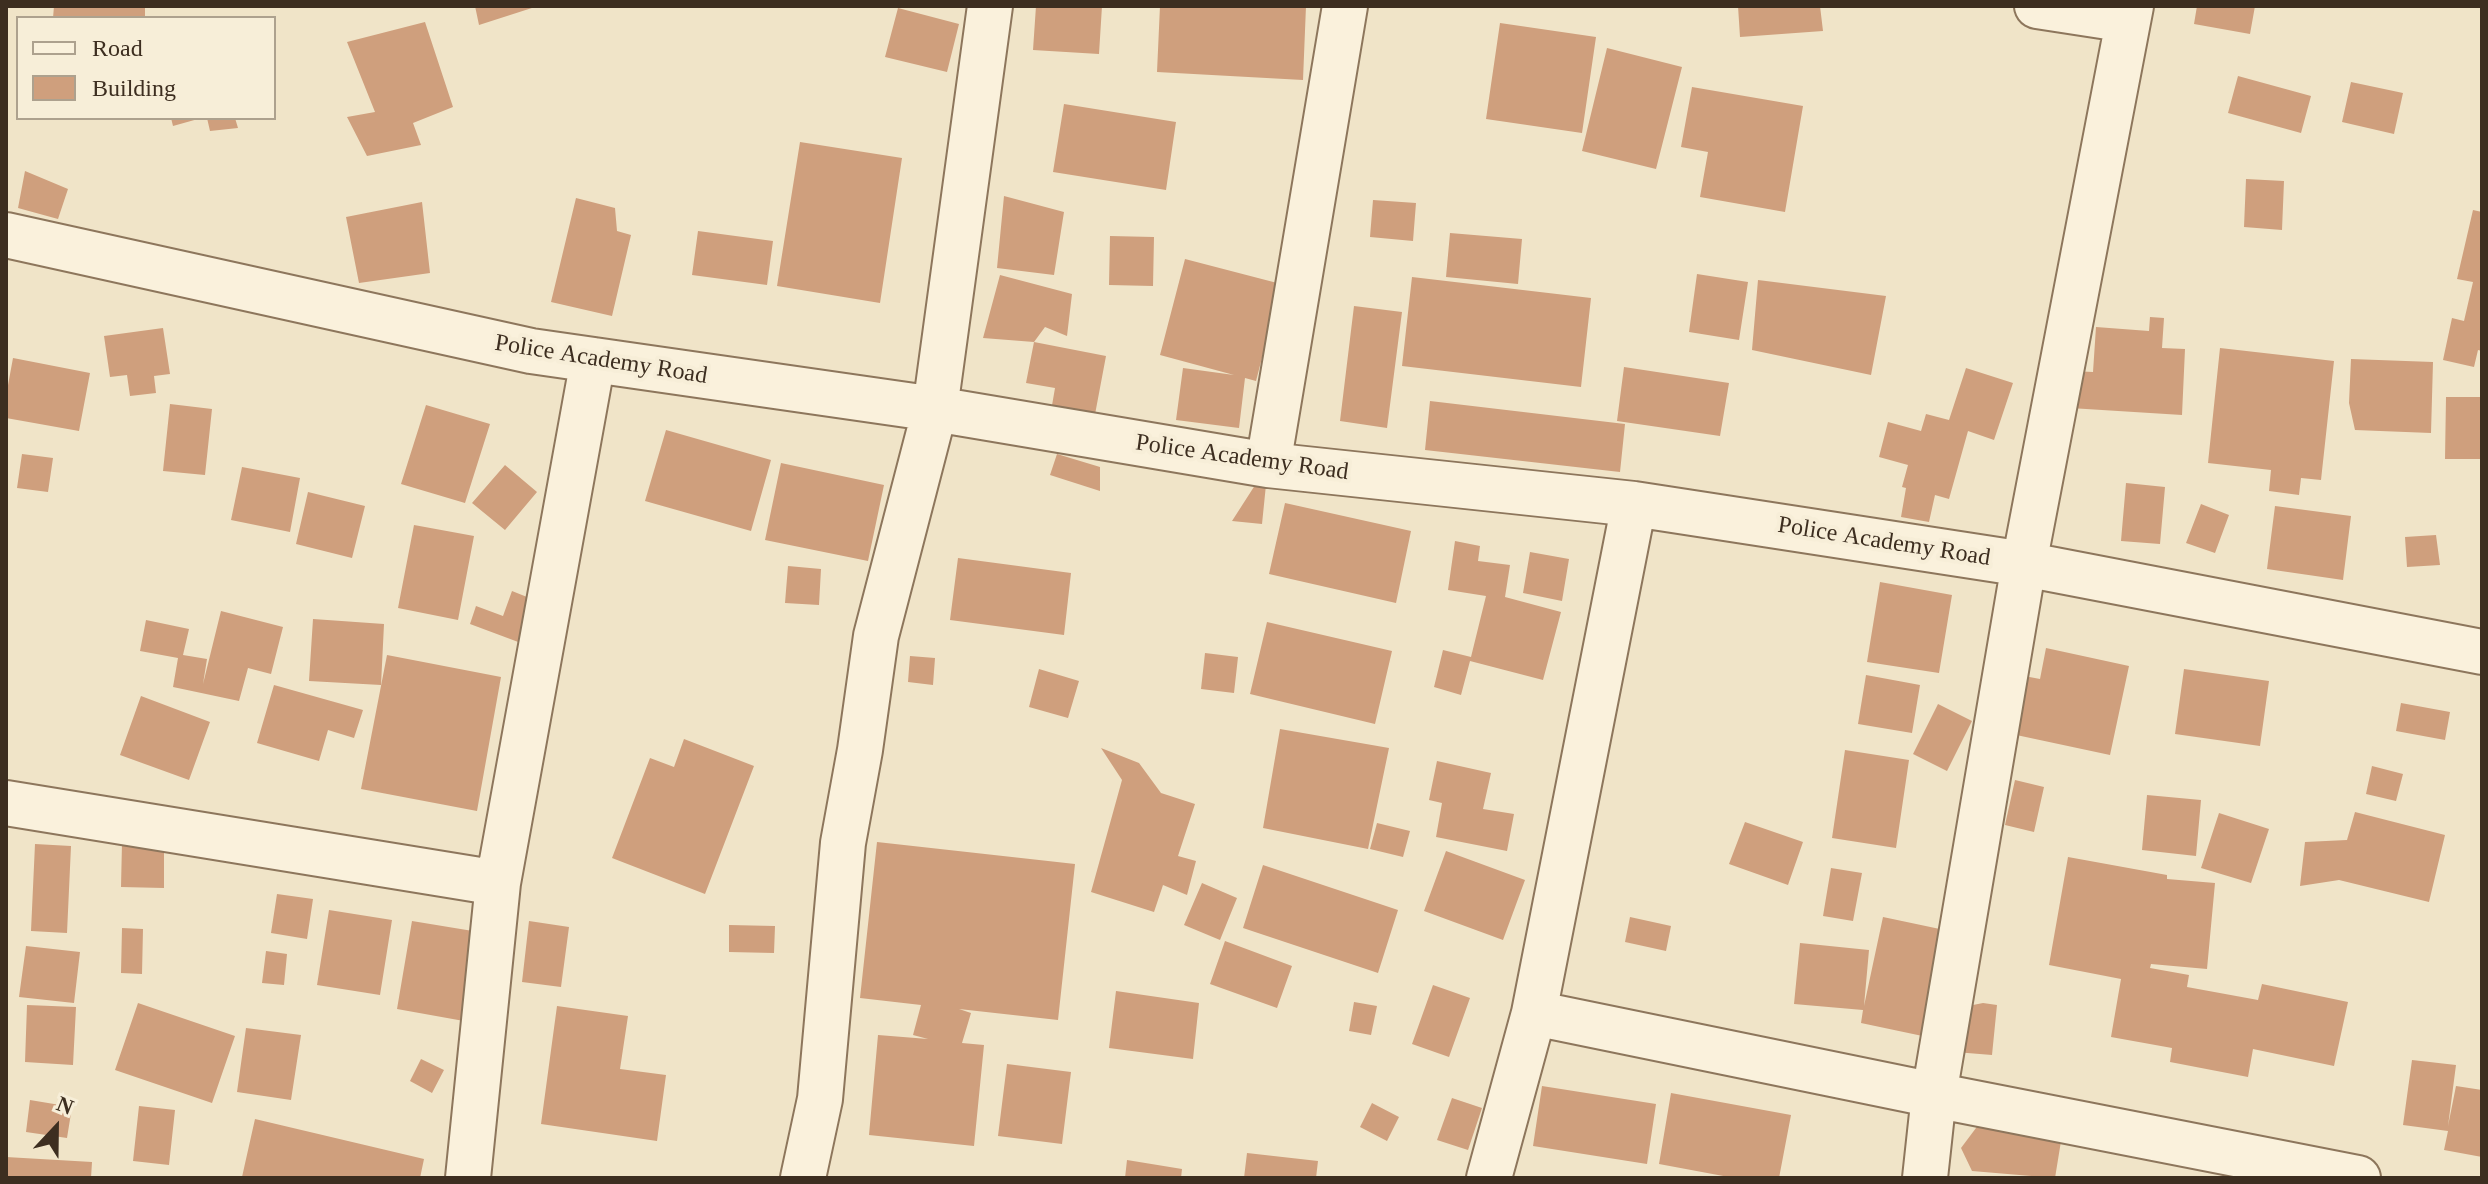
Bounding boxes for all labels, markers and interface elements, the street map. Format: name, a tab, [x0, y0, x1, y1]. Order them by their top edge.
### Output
legend	[16, 16, 276, 120]
text: Road	[92, 35, 143, 61]
text: Building	[92, 75, 176, 101]
street label: Police Academy Road	[493, 329, 709, 391]
street label: Police Academy Road	[1134, 429, 1350, 487]
street label: Police Academy Road	[1776, 511, 1992, 573]
north arrow	[16, 1088, 96, 1168]
text: N	[53, 1091, 77, 1120]

